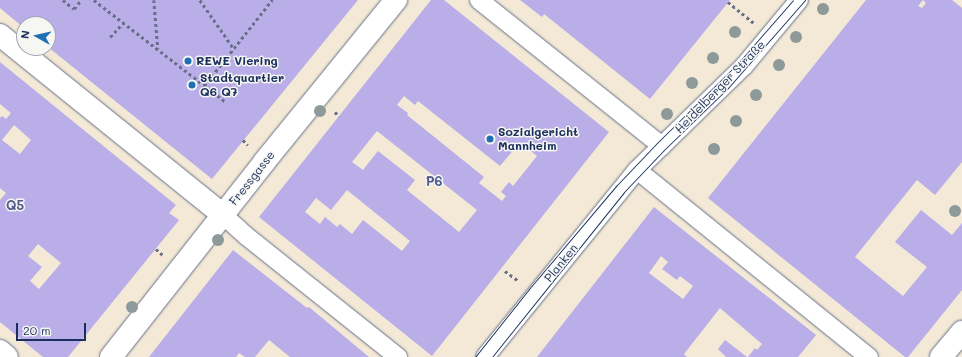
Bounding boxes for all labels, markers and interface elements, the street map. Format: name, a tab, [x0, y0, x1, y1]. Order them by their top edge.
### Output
north arrow	[16, 16, 56, 56]
text: N	[17, 29, 33, 40]
street label: Heidelberger Straße	[672, 38, 768, 136]
place label: REWE Viering	[196, 54, 278, 68]
marker: REWE Viering	[183, 56, 193, 66]
place label: Stadtquartier Q6 Q7	[200, 71, 284, 99]
marker: Stadtquartier Q6 Q7	[187, 80, 197, 90]
place label: Sozialgericht Mannheim	[498, 125, 578, 153]
marker: Sozialgericht Mannheim	[485, 134, 495, 144]
street label: Fressgasse	[226, 148, 278, 208]
district label: P6	[426, 173, 442, 189]
district label: Q5	[6, 197, 24, 213]
street label: Planken	[541, 241, 581, 285]
scale bar	[18, 315, 88, 341]
text: 20 m	[23, 322, 51, 338]

